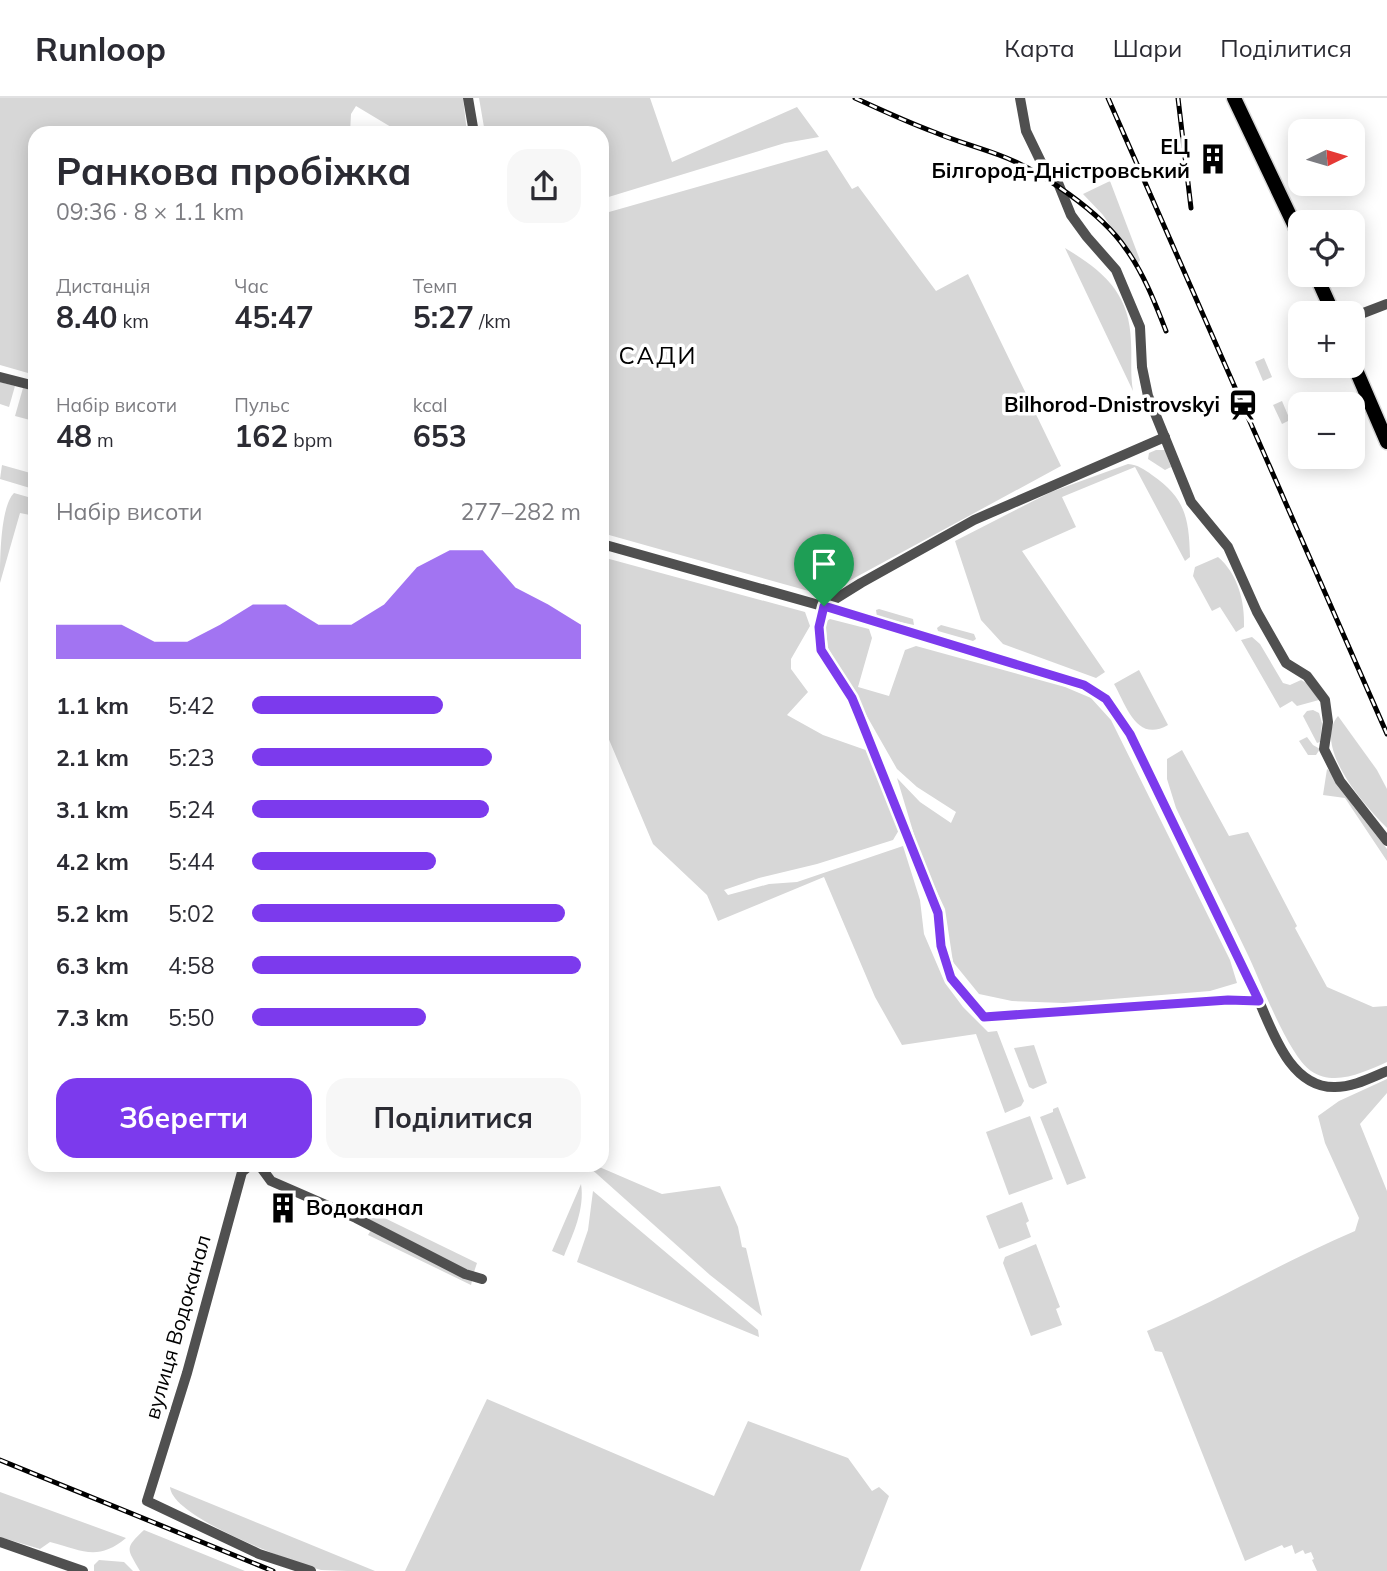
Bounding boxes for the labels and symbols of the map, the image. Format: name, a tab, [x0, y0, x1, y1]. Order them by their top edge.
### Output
north arrow	[1288, 119, 1365, 196]
place label: ЕЦ Білгород-Дністровський	[931, 133, 1190, 183]
building icon: ЕЦ Білгород-Дністровський	[1196, 142, 1230, 176]
district label: САДИ	[619, 340, 697, 370]
station icon: Bilhorod-Dnistrovskyi	[1226, 388, 1260, 422]
place label: Bilhorod-Dnistrovskyi	[1004, 391, 1220, 417]
pin	[794, 534, 854, 606]
building icon: Водоканал	[266, 1191, 300, 1225]
place label: Водоканал	[306, 1194, 424, 1220]
street label: вулиця Водоканал	[138, 1232, 216, 1422]

